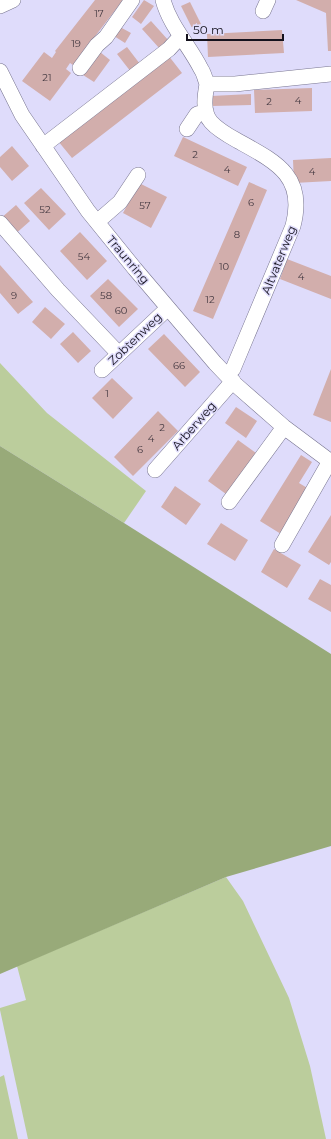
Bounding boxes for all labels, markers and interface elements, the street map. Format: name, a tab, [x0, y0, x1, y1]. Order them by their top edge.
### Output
house number: 17	[94, 7, 104, 20]
scale bar	[187, 16, 283, 42]
text: 50 m	[193, 22, 224, 37]
house number: 19	[71, 37, 81, 50]
house number: 21	[42, 71, 52, 84]
house number: 4	[295, 94, 302, 107]
house number: 2	[266, 95, 272, 108]
house number: 2	[192, 148, 198, 161]
house number: 4	[224, 163, 231, 176]
house number: 4	[309, 165, 316, 178]
house number: 6	[248, 196, 254, 209]
house number: 57	[139, 199, 151, 212]
house number: 52	[39, 203, 51, 216]
street label: Altvaterweg	[258, 223, 299, 296]
house number: 8	[234, 228, 240, 241]
street label: Traunring	[104, 232, 153, 287]
house number: 54	[78, 250, 91, 263]
house number: 10	[219, 260, 229, 273]
house number: 4	[298, 270, 305, 283]
house number: 9	[11, 289, 17, 302]
house number: 58	[100, 289, 112, 302]
house number: 12	[205, 293, 215, 306]
house number: 60	[115, 304, 128, 317]
street label: Zobtenweg	[105, 309, 165, 368]
house number: 66	[173, 359, 185, 372]
house number: 1	[105, 387, 109, 400]
street label: Arberweg	[168, 398, 219, 453]
house number: 2	[159, 421, 165, 434]
house number: 4	[148, 432, 155, 445]
house number: 6	[137, 443, 143, 456]

